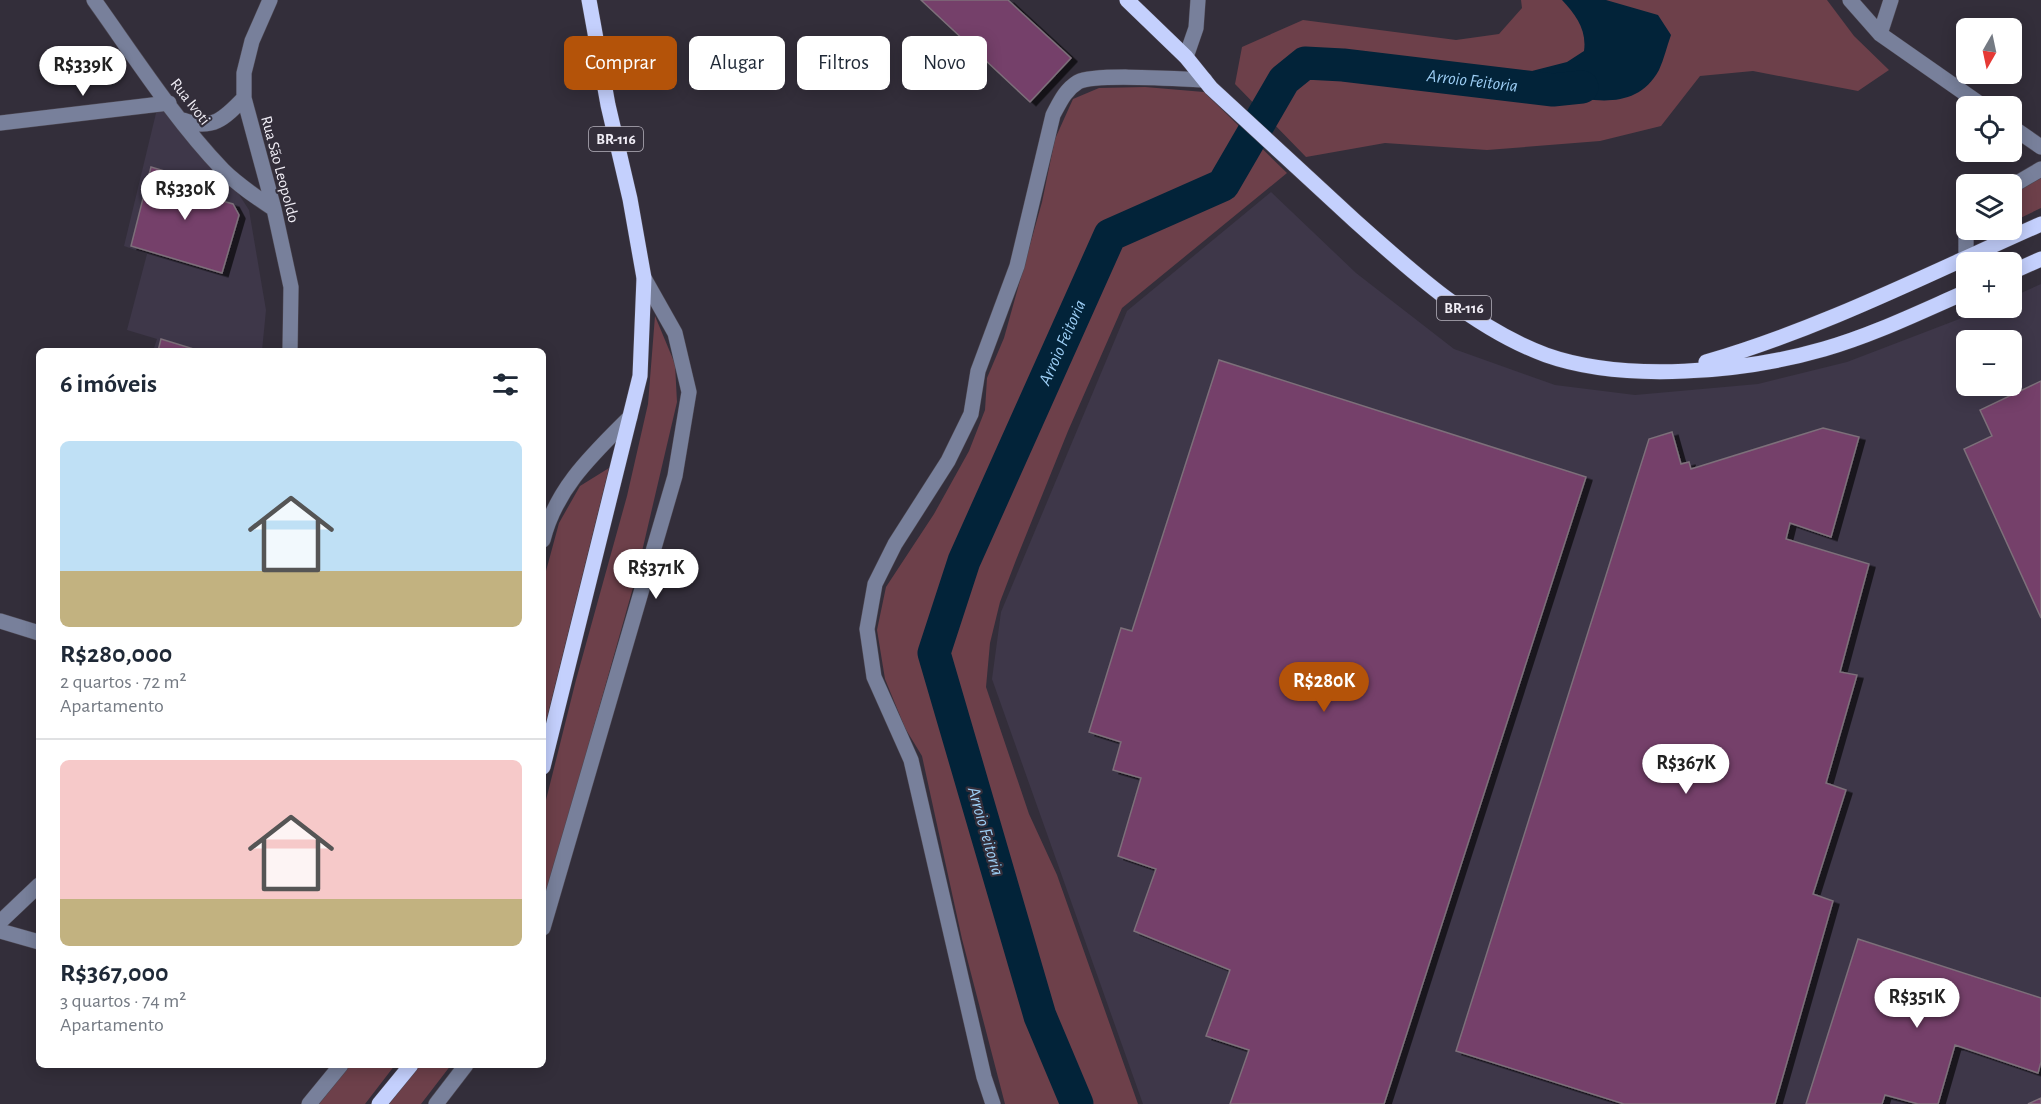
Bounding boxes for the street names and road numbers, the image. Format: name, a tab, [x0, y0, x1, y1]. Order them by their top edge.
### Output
street label: Rua Ivoti	[167, 75, 213, 128]
street label: Rua São Leopoldo	[258, 114, 302, 224]
road number: BR-116	[589, 127, 643, 151]
road number: BR-116	[1437, 296, 1491, 320]

